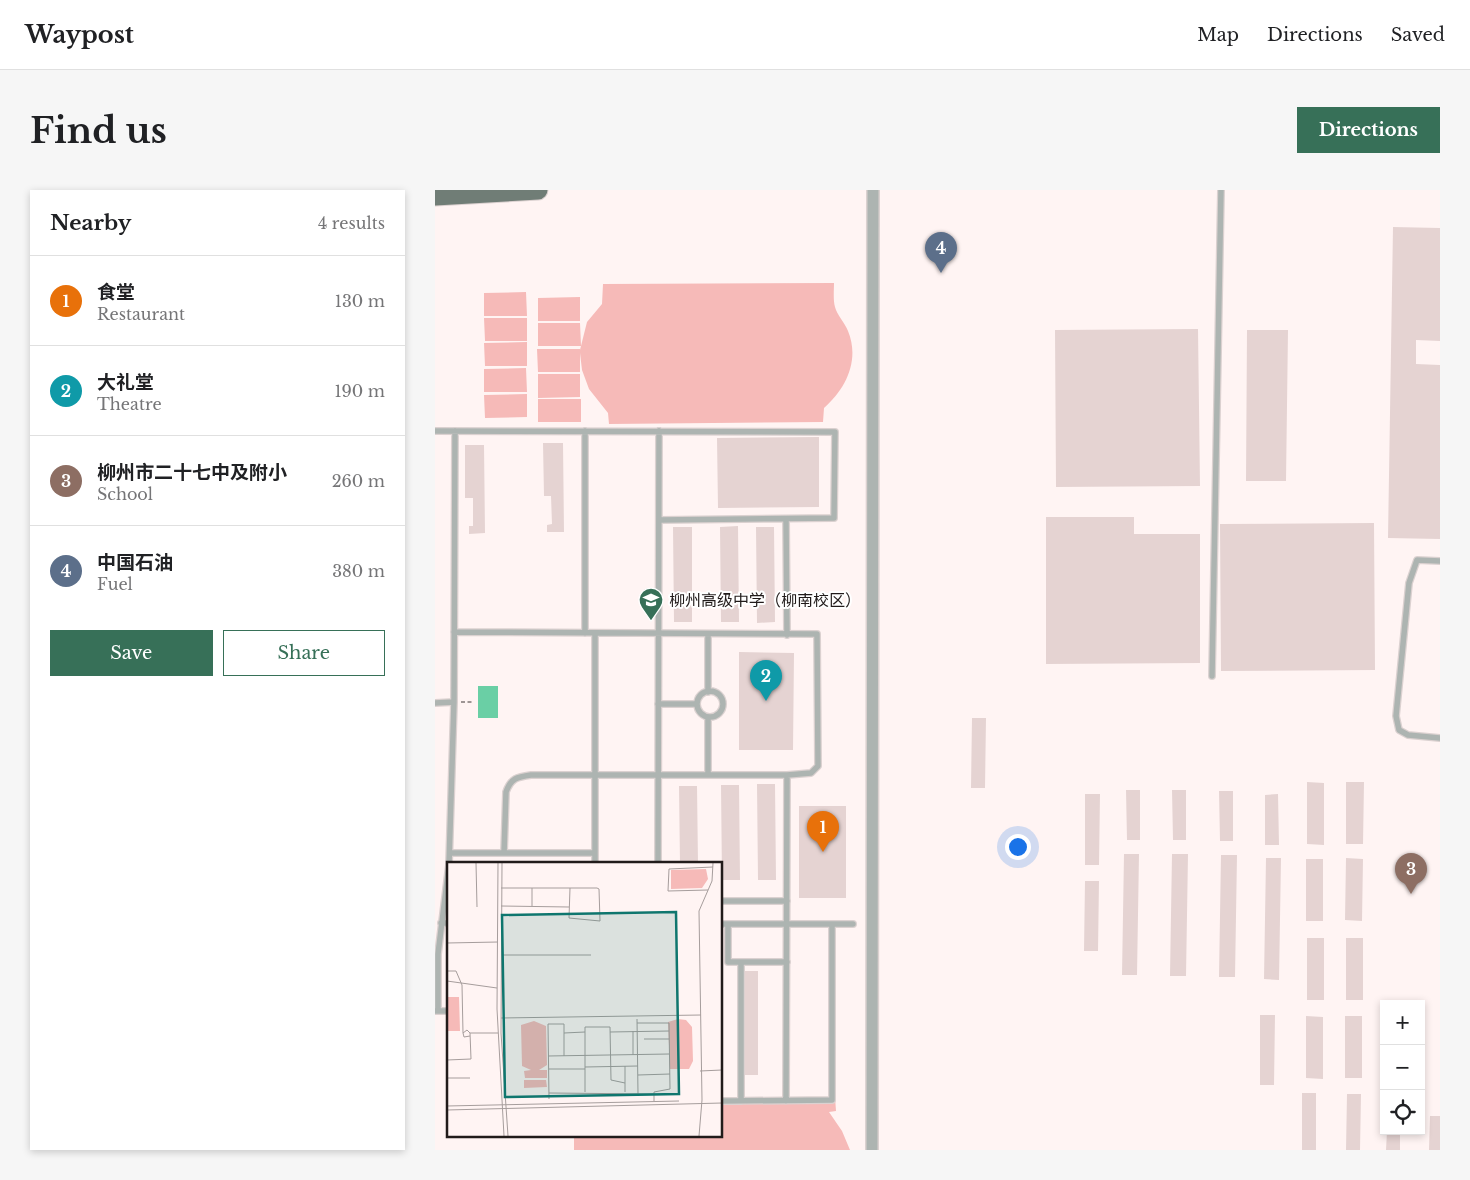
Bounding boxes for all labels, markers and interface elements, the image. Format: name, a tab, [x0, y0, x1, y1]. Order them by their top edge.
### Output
text: Waypost	[25, 20, 134, 49]
text: Map	[1197, 24, 1239, 46]
text: Directions	[1267, 24, 1363, 46]
text: Saved	[1391, 24, 1445, 46]
button: Directions	[1297, 107, 1440, 153]
text: Find us	[30, 109, 167, 152]
text: Nearby	[50, 210, 131, 236]
text: 4 results	[318, 213, 385, 233]
pin: 4	[925, 232, 957, 273]
text: 食堂	[97, 281, 135, 304]
text: 1	[63, 291, 69, 311]
text: 130 m	[335, 291, 385, 311]
text: Restaurant	[97, 304, 185, 324]
text: 大礼堂	[97, 371, 154, 394]
text: 2	[61, 381, 71, 401]
text: 190 m	[334, 381, 385, 401]
text: Theatre	[97, 394, 162, 414]
text: 柳州市二十七中及附小	[97, 461, 287, 484]
text: 3	[61, 471, 71, 491]
text: 260 m	[332, 471, 385, 491]
text: School	[97, 484, 153, 504]
text: 中国石油	[97, 551, 173, 574]
text: 4	[61, 561, 71, 581]
text: 380 m	[332, 561, 385, 581]
text: Fuel	[97, 574, 133, 594]
school or university icon: 柳州高级中学（柳南校区）	[638, 587, 664, 621]
place label: 柳州高级中学（柳南校区）	[669, 590, 861, 610]
button: Save	[50, 630, 213, 676]
button: Share	[223, 630, 385, 676]
pin: 2	[750, 660, 782, 701]
pin: 1	[807, 811, 839, 852]
your location	[1005, 834, 1031, 860]
pin: 3	[1395, 853, 1427, 894]
inset map	[447, 862, 723, 1138]
map controls	[1380, 1000, 1425, 1135]
button: +	[1380, 1000, 1425, 1045]
button: −	[1380, 1045, 1425, 1090]
button: locate	[1380, 1090, 1425, 1135]

